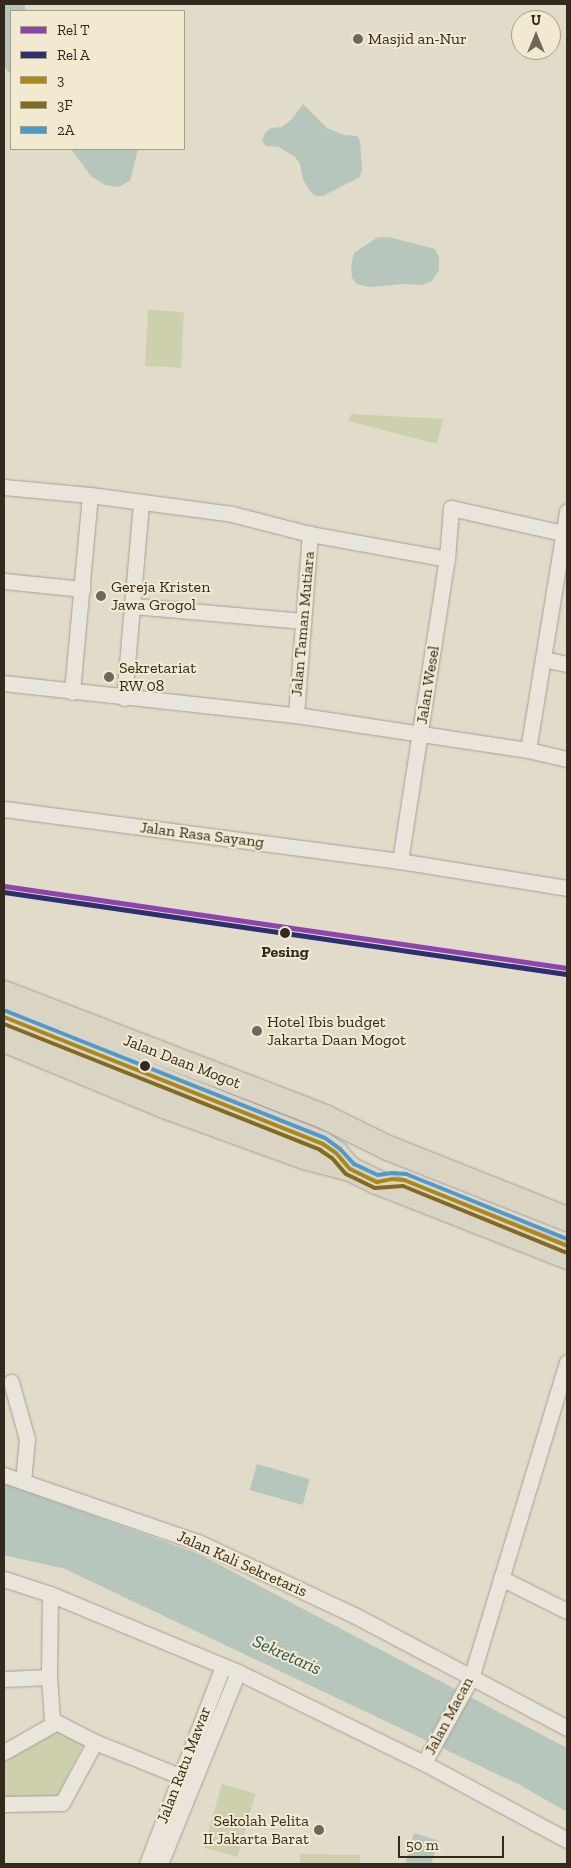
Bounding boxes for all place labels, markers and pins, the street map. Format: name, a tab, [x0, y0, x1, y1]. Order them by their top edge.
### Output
place label: Masjid an-Nur	[368, 29, 467, 49]
marker: Masjid an-Nur	[352, 33, 364, 45]
place label: Gereja Kristen Jawa Grogol	[111, 577, 210, 615]
marker: Gereja Kristen Jawa Grogol	[95, 590, 107, 602]
place label: Sekretariat RW 08	[119, 658, 196, 696]
marker: Sekretariat RW 08	[103, 671, 115, 683]
marker: Pesing	[278, 926, 292, 940]
place label: Pesing	[261, 942, 309, 962]
place label: Hotel Ibis budget Jakarta Daan Mogot	[267, 1012, 406, 1050]
marker: Hotel Ibis budget Jakarta Daan Mogot	[251, 1025, 263, 1037]
unlabelled marker	[140, 1061, 150, 1071]
place label: Sekolah Pelita II Jakarta Barat	[203, 1811, 309, 1849]
marker: Sekolah Pelita II Jakarta Barat	[313, 1824, 325, 1836]

